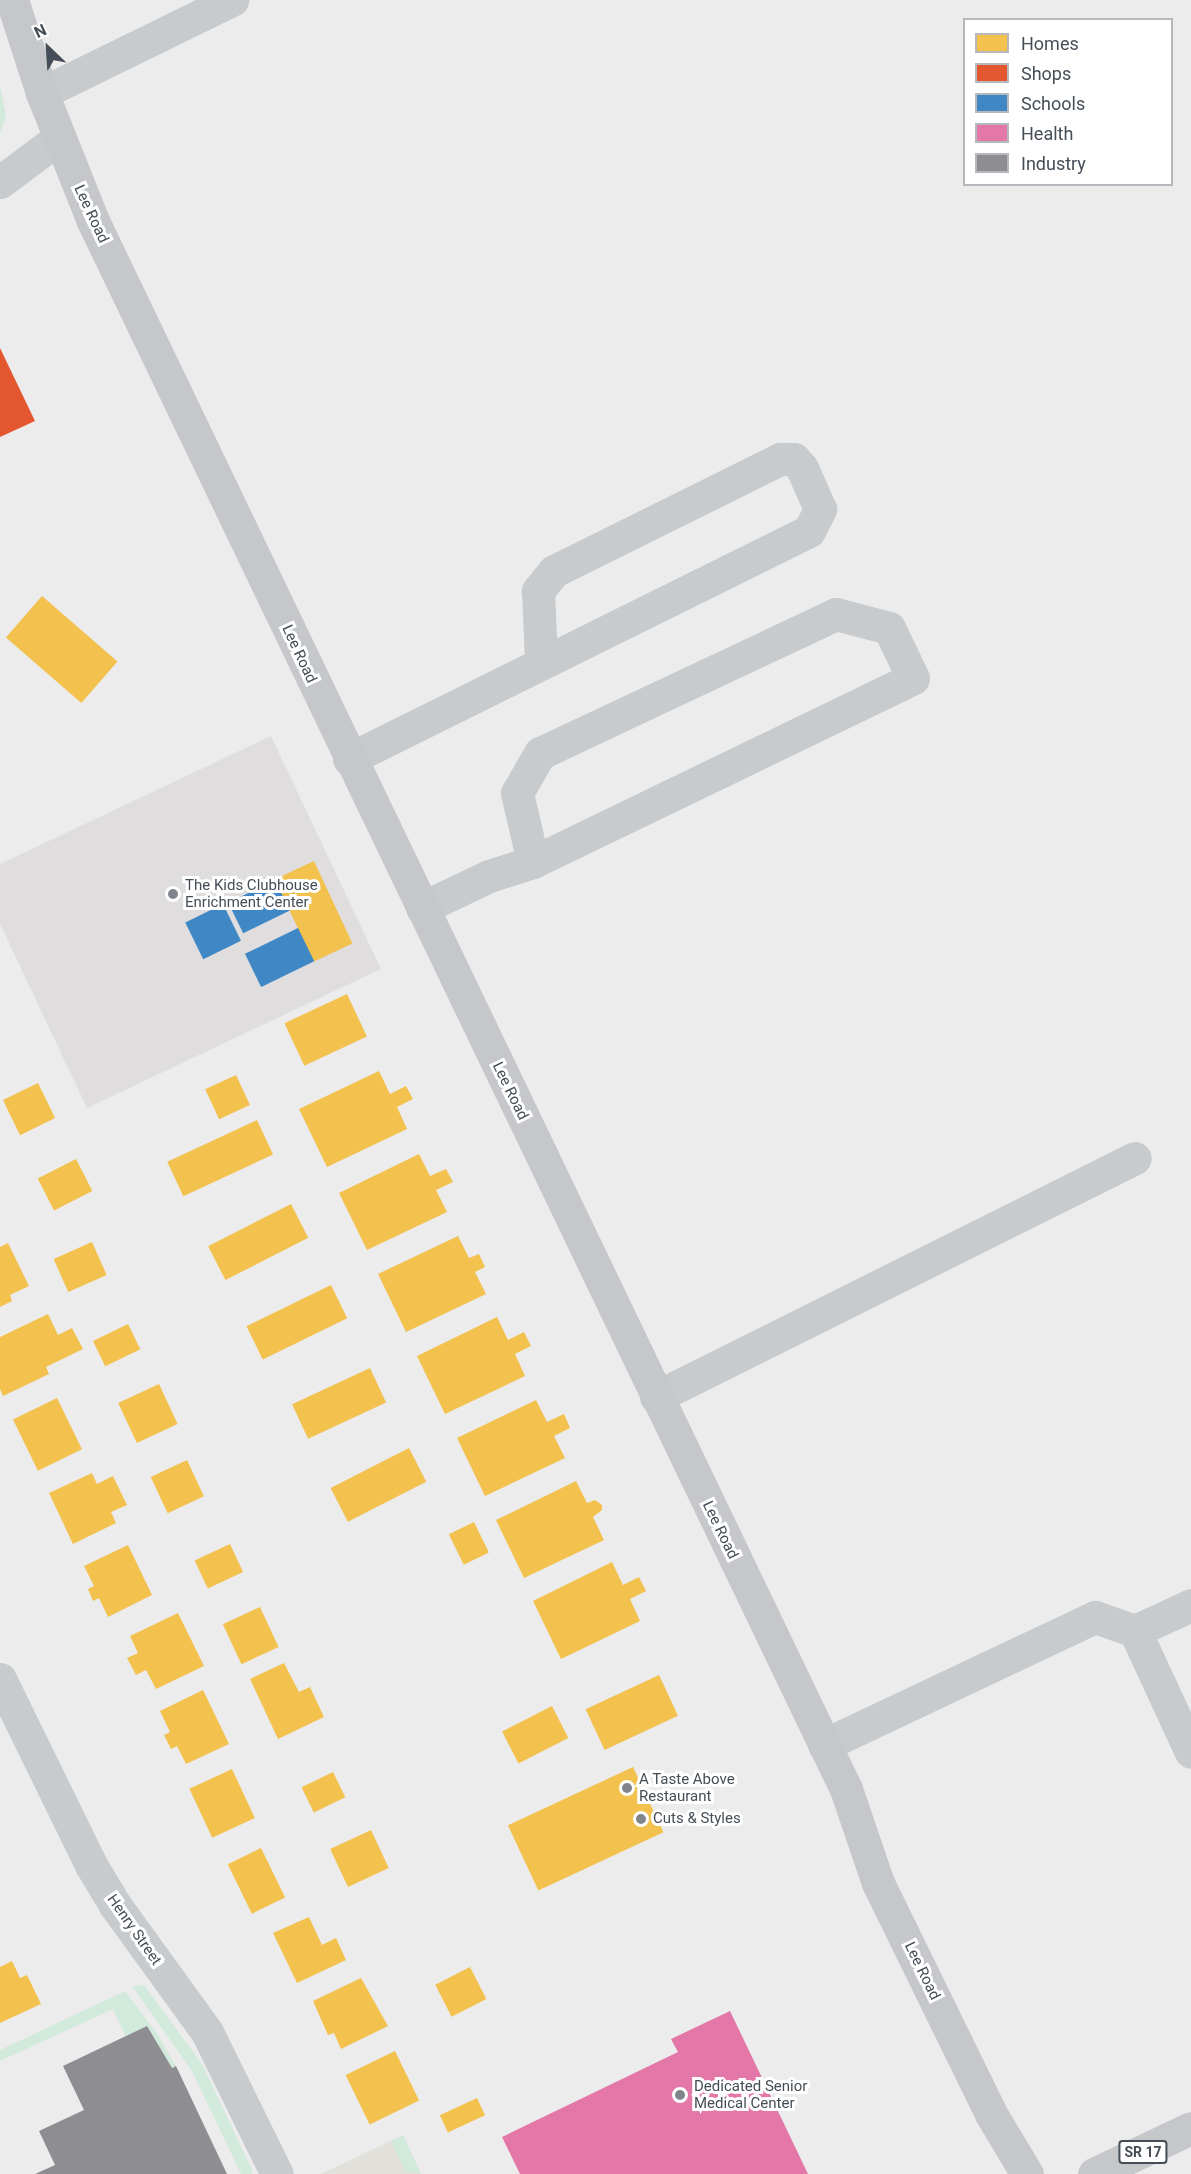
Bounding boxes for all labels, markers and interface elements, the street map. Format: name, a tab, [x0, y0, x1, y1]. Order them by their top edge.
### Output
north arrow	[18, 18, 78, 78]
legend	[963, 18, 1173, 186]
text: N	[31, 20, 49, 42]
text: Homes	[1021, 33, 1079, 54]
text: Shops	[1021, 63, 1071, 84]
text: Schools	[1021, 93, 1085, 114]
text: Health	[1021, 123, 1073, 144]
text: Industry	[1021, 153, 1086, 174]
street label: Lee Road	[70, 182, 112, 246]
street label: Lee Road	[278, 622, 320, 686]
place label: The Kids Clubhouse Enrichment Center	[185, 876, 318, 911]
marker: The Kids Clubhouse Enrichment Center	[166, 887, 180, 901]
street label: Lee Road	[488, 1059, 532, 1123]
street label: Lee Road	[698, 1498, 742, 1562]
place label: A Taste Above Restaurant	[639, 1770, 735, 1805]
marker: A Taste Above Restaurant	[620, 1781, 634, 1795]
place label: Cuts & Styles	[653, 1810, 741, 1828]
marker: Cuts & Styles	[634, 1812, 648, 1826]
street label: Henry Street	[103, 1891, 165, 1969]
street label: Lee Road	[900, 1939, 944, 2003]
place label: Dedicated Senior Medical Center	[694, 2077, 807, 2112]
marker: Dedicated Senior Medical Center	[671, 2086, 689, 2104]
road number: SR 17	[1118, 2141, 1168, 2163]

